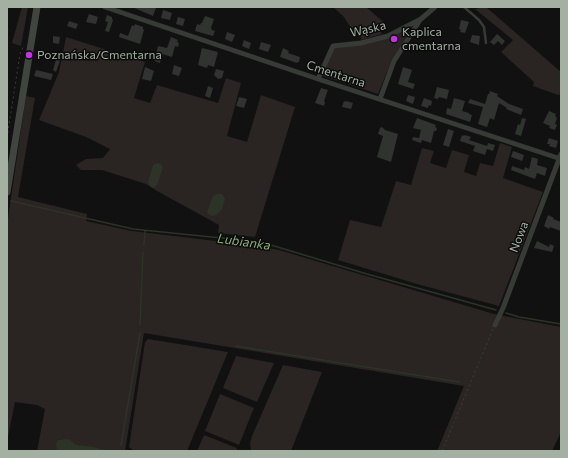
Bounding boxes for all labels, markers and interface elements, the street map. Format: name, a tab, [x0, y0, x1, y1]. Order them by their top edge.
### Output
street label: Wąska	[349, 18, 387, 40]
place label: Kaplica cmentarna	[402, 25, 461, 53]
marker: Kaplica cmentarna	[389, 34, 399, 44]
place label: Poznańska/Cmentarna	[37, 48, 162, 62]
marker: Poznańska/Cmentarna	[24, 50, 34, 60]
street label: Cmentarna	[305, 58, 367, 90]
street label: Nowa	[507, 220, 531, 254]
water label: Lubianka	[216, 231, 272, 253]

